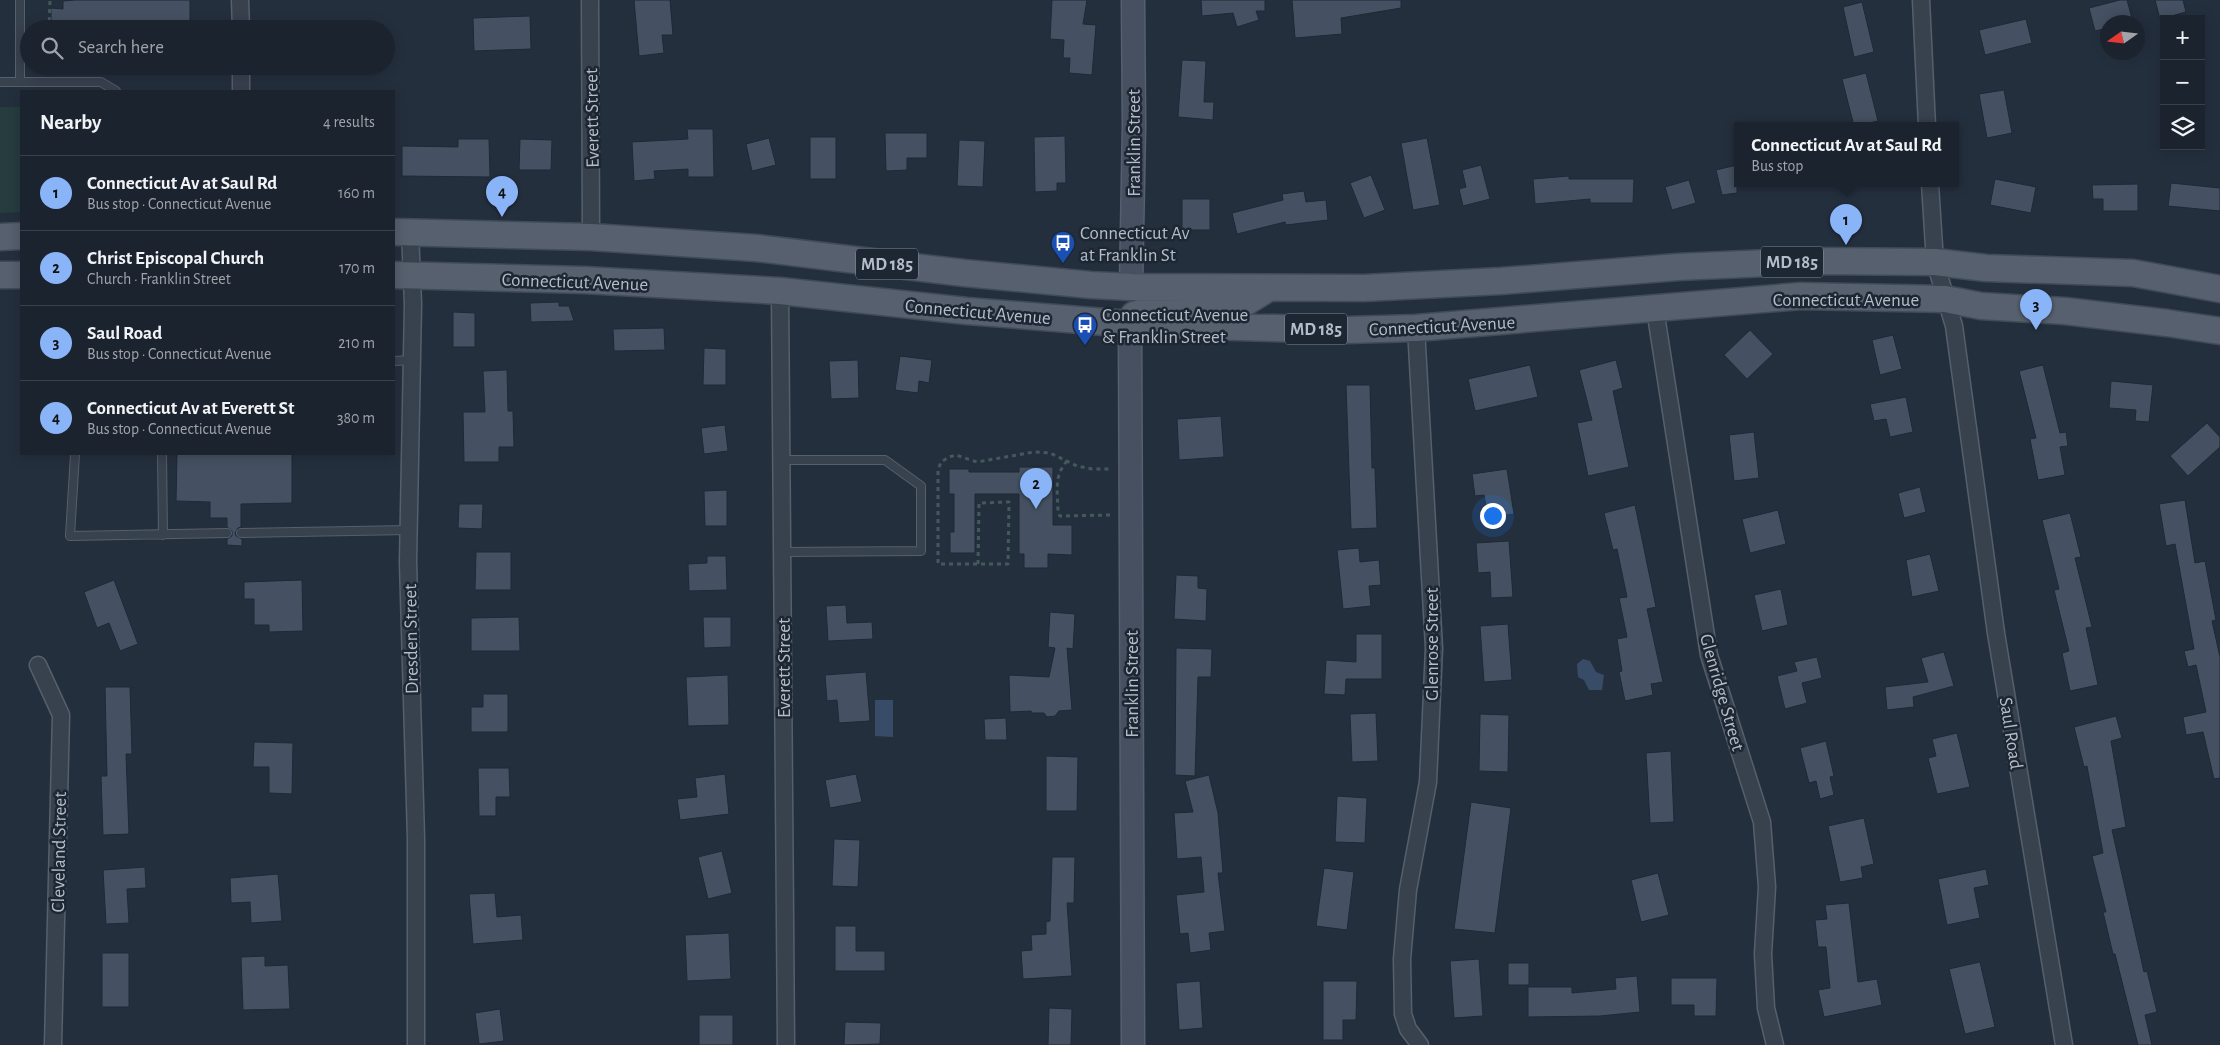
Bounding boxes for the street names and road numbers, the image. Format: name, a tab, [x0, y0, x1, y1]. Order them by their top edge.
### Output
street label: Everett Street	[582, 68, 603, 168]
street label: Franklin Street	[1125, 89, 1144, 197]
road number: MD 185	[1761, 246, 1823, 278]
road number: MD 185	[856, 248, 918, 280]
street label: Connecticut Avenue	[501, 270, 648, 295]
street label: Connecticut Avenue	[1773, 291, 1919, 310]
street label: Connecticut Avenue	[904, 297, 1052, 328]
street label: Connecticut Avenue	[1368, 313, 1516, 340]
road number: MD 185	[1285, 314, 1347, 344]
street label: Dresden Street	[401, 584, 422, 694]
street label: Glenrose Street	[1423, 587, 1442, 701]
street label: Everett Street	[775, 618, 794, 718]
street label: Franklin Street	[1123, 630, 1142, 738]
street label: Glenridge Street	[1696, 632, 1747, 753]
street label: Saul Road	[1995, 696, 2026, 771]
street label: Cleveland Street	[49, 792, 70, 913]

